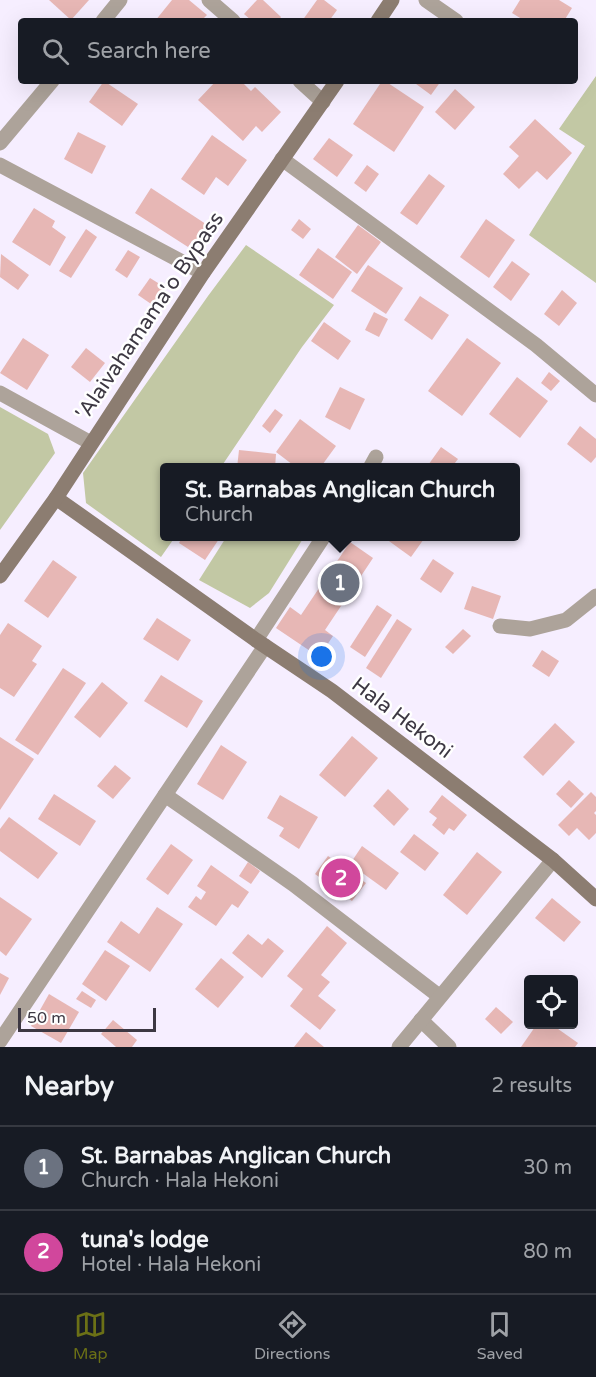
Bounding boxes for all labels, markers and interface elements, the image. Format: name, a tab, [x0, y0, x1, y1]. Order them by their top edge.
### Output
search box	[18, 18, 578, 84]
icon: search	[39, 35, 72, 68]
text: Search here	[87, 38, 211, 64]
street label: 'Alaivahamama'o Bypass	[71, 207, 229, 425]
popup	[160, 463, 520, 541]
text: St. Barnabas Anglican Church	[185, 477, 495, 503]
text: Church	[185, 503, 253, 527]
pin: 1	[320, 560, 360, 606]
your location	[307, 642, 336, 671]
street label: Hala Hekoni	[347, 672, 457, 764]
pin: 2	[322, 856, 360, 900]
map controls	[524, 975, 578, 1029]
button: locate	[524, 975, 578, 1029]
scale bar	[18, 1005, 156, 1032]
text: 50 m	[27, 1008, 66, 1028]
text: Nearby	[24, 1071, 114, 1102]
text: 2 results	[492, 1074, 572, 1098]
text: St. Barnabas Anglican Church	[81, 1143, 391, 1169]
text: 1	[37, 1156, 50, 1180]
text: 30 m	[523, 1156, 572, 1180]
text: Church · Hala Hekoni	[81, 1169, 279, 1193]
text: tuna's lodge	[81, 1227, 209, 1253]
text: 2	[37, 1240, 50, 1264]
text: 80 m	[523, 1240, 572, 1264]
text: Hotel · Hala Hekoni	[81, 1253, 261, 1277]
tab: Map	[73, 1308, 108, 1364]
tab: Directions	[254, 1308, 330, 1364]
tab: Saved	[477, 1308, 523, 1364]

